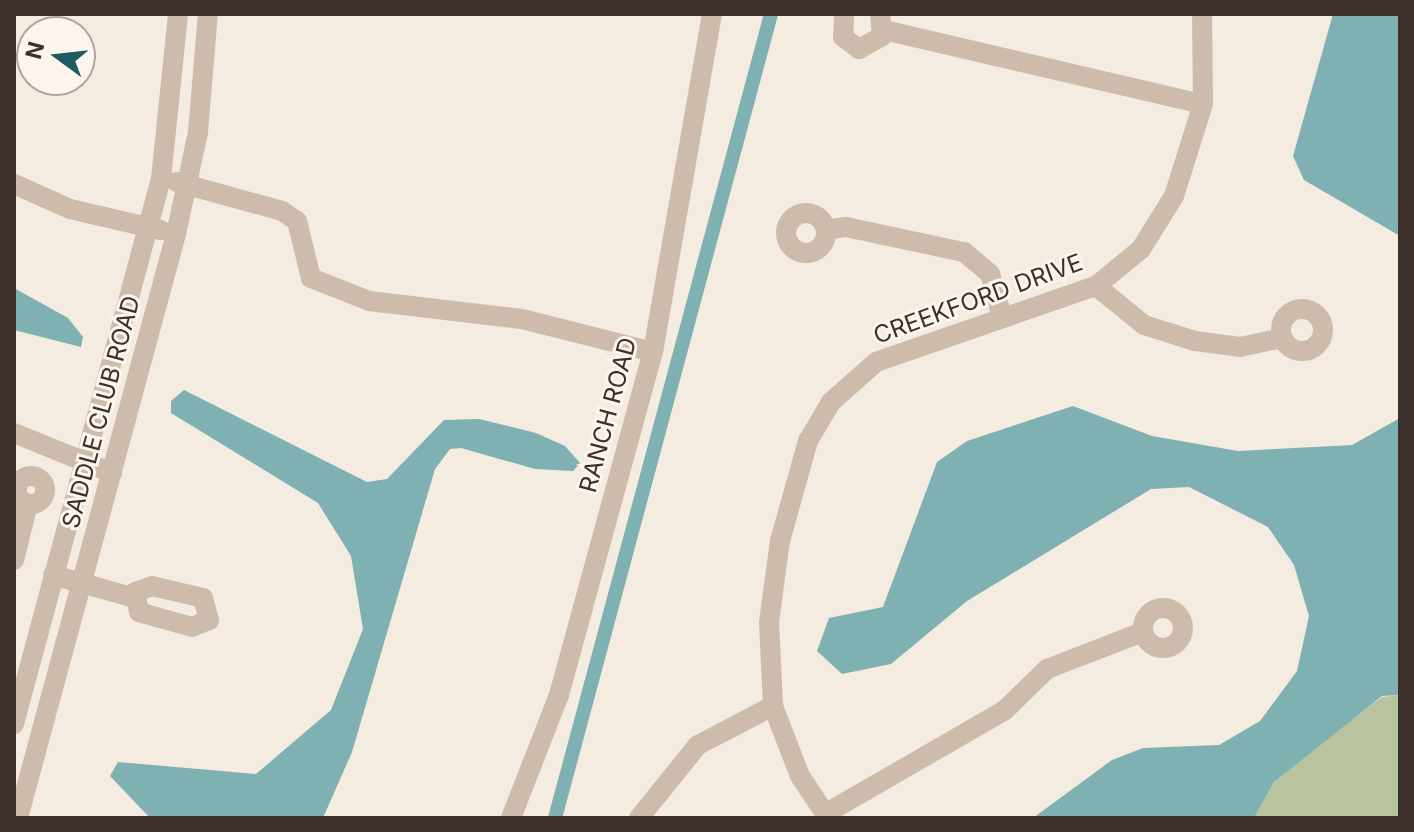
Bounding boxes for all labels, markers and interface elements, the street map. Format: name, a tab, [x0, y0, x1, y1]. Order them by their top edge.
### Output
north arrow	[16, 16, 96, 96]
text: N	[20, 39, 49, 62]
street label: CREEKFORD DRIVE	[870, 248, 1086, 350]
street label: SADDLE CLUB ROAD	[56, 293, 146, 531]
street label: RANCH ROAD	[574, 334, 642, 496]

